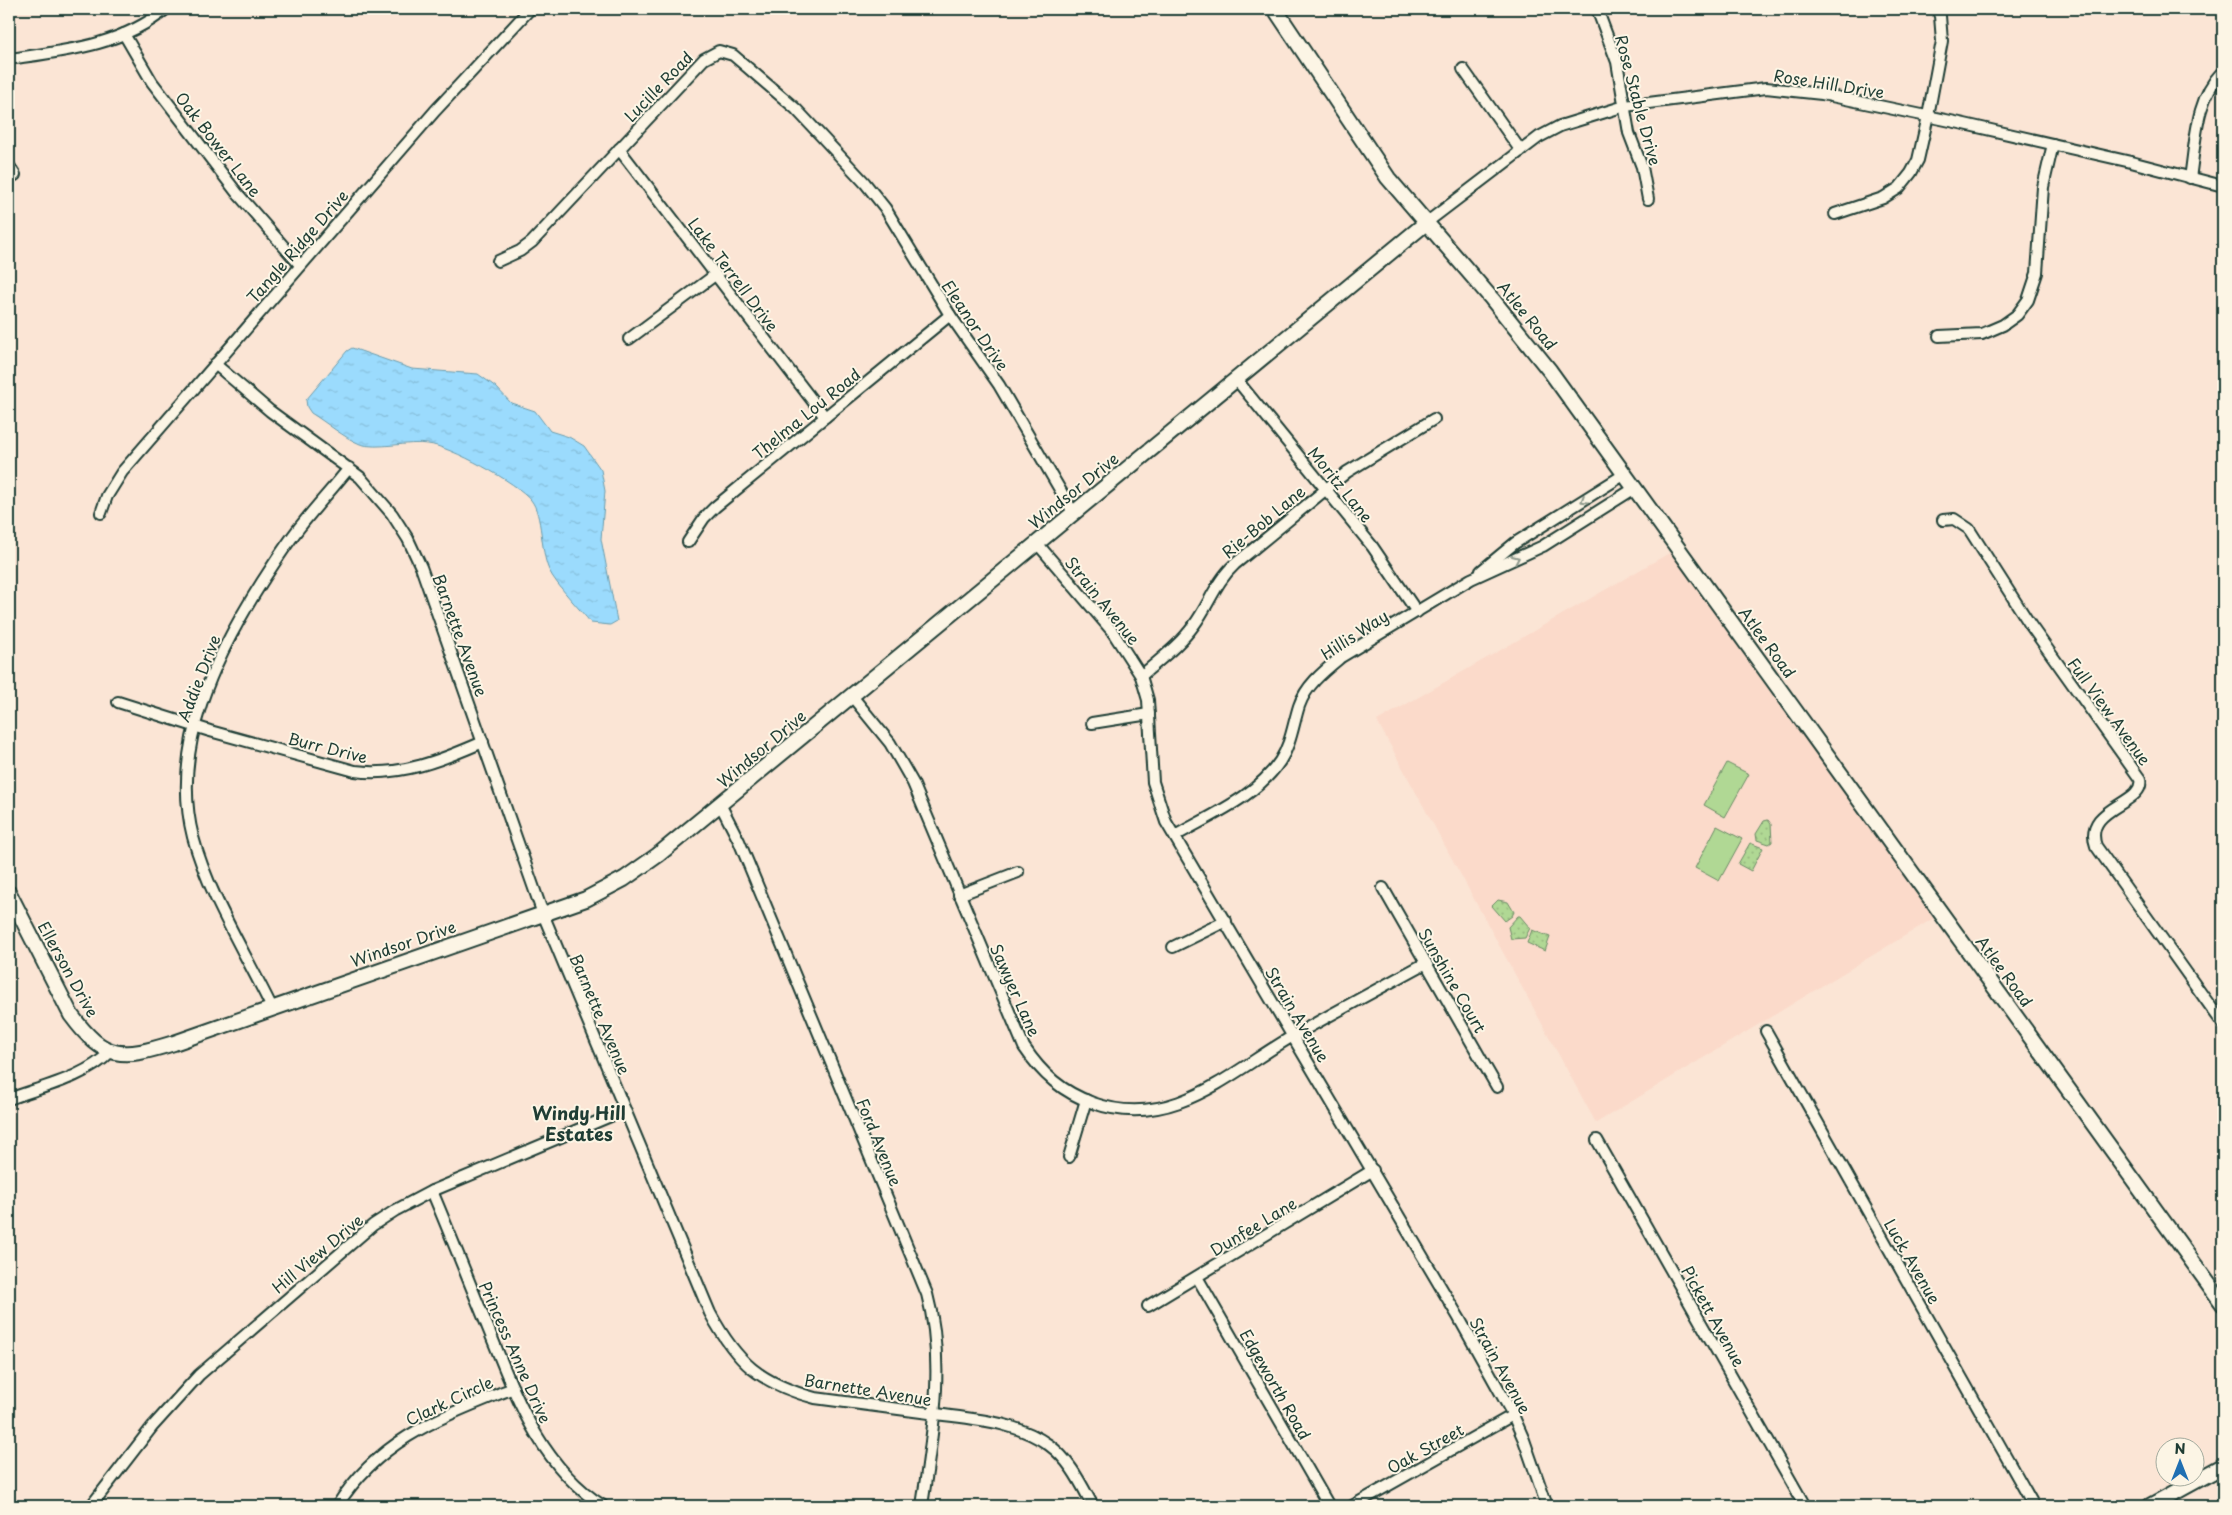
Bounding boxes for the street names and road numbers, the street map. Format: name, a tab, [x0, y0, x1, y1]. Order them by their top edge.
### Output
street label: Rose Stable Drive	[1610, 32, 1668, 168]
street label: Lucille Road	[618, 45, 698, 127]
street label: Rose Hill Drive	[1772, 62, 1886, 104]
street label: Oak Bower Lane	[170, 86, 268, 202]
street label: Tangle Ridge Drive	[241, 184, 353, 308]
street label: Lake Terrell Drive	[683, 212, 785, 336]
street label: Eleanor Drive	[937, 275, 1015, 375]
street label: Atlee Road	[1493, 275, 1563, 355]
street label: Thelma Lou Road	[747, 362, 865, 464]
street label: Moritz Lane	[1303, 441, 1379, 527]
street label: Windsor Drive	[1023, 446, 1123, 534]
street label: Rie-Bob Lane	[1216, 479, 1310, 563]
street label: Strain Avenue	[1060, 551, 1146, 650]
street label: Barnette Avenue	[428, 570, 494, 700]
street label: Atlee Road	[1734, 601, 1802, 683]
street label: Hillis Way	[1315, 603, 1393, 665]
street label: Addie Drive	[170, 631, 226, 725]
street label: Full View Avenue	[2063, 652, 2157, 770]
street label: Windsor Drive	[711, 704, 811, 792]
street label: Burr Drive	[286, 726, 371, 769]
street label: Windsor Drive	[347, 914, 459, 972]
street label: Ellerson Drive	[33, 917, 105, 1021]
street label: Sunshine Court	[1413, 923, 1493, 1037]
street label: Atlee Road	[1971, 930, 2039, 1012]
street label: Sawyer Lane	[985, 940, 1047, 1040]
street label: Barnette Avenue	[565, 950, 637, 1078]
street label: Strain Avenue	[1260, 962, 1336, 1066]
street label: Ford Avenue	[851, 1094, 909, 1190]
street label: Dunfee Lane	[1205, 1191, 1301, 1261]
street label: Hill View Drive	[266, 1207, 368, 1298]
street label: Luck Avenue	[1879, 1214, 1947, 1308]
street label: Pickett Avenue	[1676, 1261, 1752, 1371]
street label: Princess Anne Drive	[474, 1277, 558, 1427]
street label: Strain Avenue	[1464, 1312, 1538, 1418]
street label: Edgeworth Road	[1235, 1324, 1317, 1444]
street label: Barnette Avenue	[802, 1367, 934, 1411]
street label: Clark Circle	[401, 1369, 497, 1431]
street label: Oak Street	[1382, 1417, 1468, 1479]

